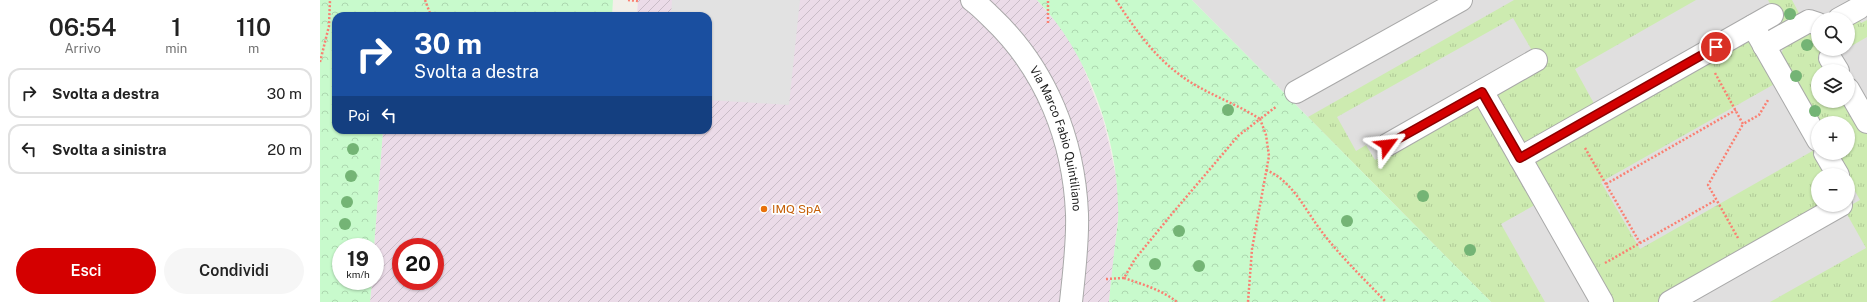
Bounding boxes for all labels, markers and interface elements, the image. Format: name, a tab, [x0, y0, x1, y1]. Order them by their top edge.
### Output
map controls	[1811, 12, 1855, 212]
button: search	[1811, 12, 1855, 56]
text: 06:54	[49, 13, 116, 41]
text: 1	[171, 13, 181, 41]
text: 110	[236, 13, 271, 41]
text: 30 m	[414, 27, 482, 60]
icon: right	[348, 28, 400, 80]
pin	[1699, 30, 1733, 64]
icon: arrive	[1705, 36, 1727, 58]
text: Arrivo	[64, 41, 101, 56]
text: min	[165, 41, 187, 56]
text: m	[248, 41, 259, 56]
text: Svolta a destra	[414, 61, 539, 82]
street label: Via Marco Fabio Quintiliano	[1027, 63, 1084, 212]
button: layers	[1811, 64, 1855, 108]
icon: right	[18, 82, 40, 104]
text: Svolta a destra	[52, 85, 159, 102]
text: 30 m	[267, 85, 302, 102]
icon: left	[378, 104, 400, 126]
text: Poi	[348, 107, 370, 124]
button: +	[1811, 116, 1855, 160]
position arrow	[1366, 124, 1408, 166]
icon: left	[18, 138, 40, 160]
text: Svolta a sinistra	[52, 141, 166, 158]
text: 20 m	[267, 141, 302, 158]
button: −	[1811, 168, 1855, 212]
place label: IMQ SpA	[772, 202, 822, 216]
marker: IMQ SpA	[759, 204, 769, 214]
speed limit sign: 20	[392, 238, 444, 290]
text: 19	[347, 247, 369, 271]
button: Esci	[16, 248, 156, 294]
button: Condividi	[164, 248, 304, 294]
text: km/h	[346, 268, 370, 280]

